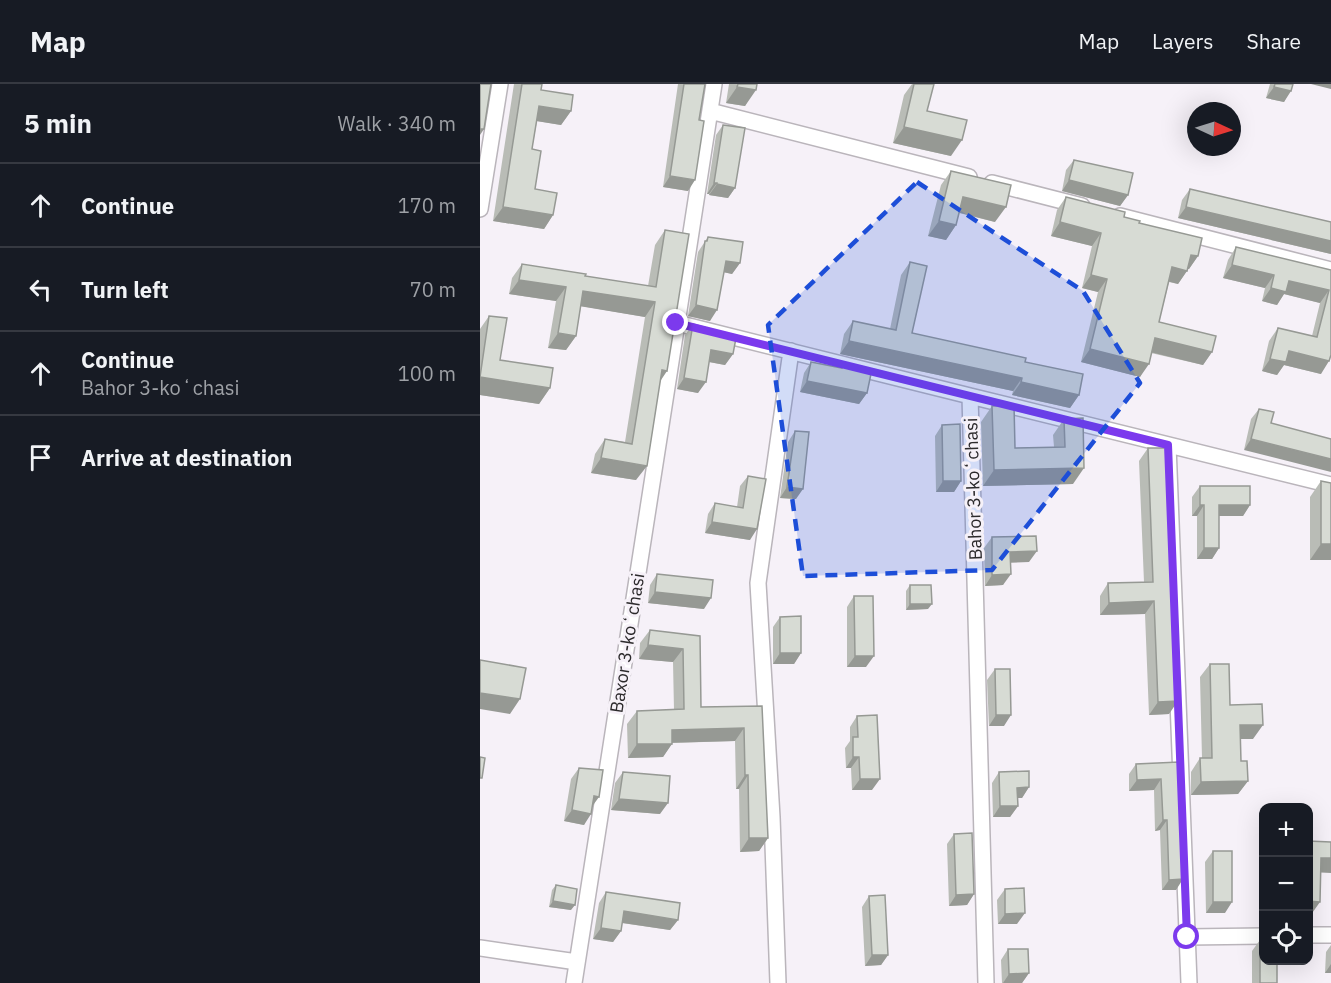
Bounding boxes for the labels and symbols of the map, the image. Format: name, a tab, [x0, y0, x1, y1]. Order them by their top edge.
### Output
north arrow	[1187, 102, 1241, 156]
route end	[662, 309, 688, 335]
street label: Bahor 3-koʻchasi	[959, 417, 987, 561]
street label: Baxor 3-koʻchasi	[605, 571, 649, 715]
route start	[1173, 923, 1199, 949]

